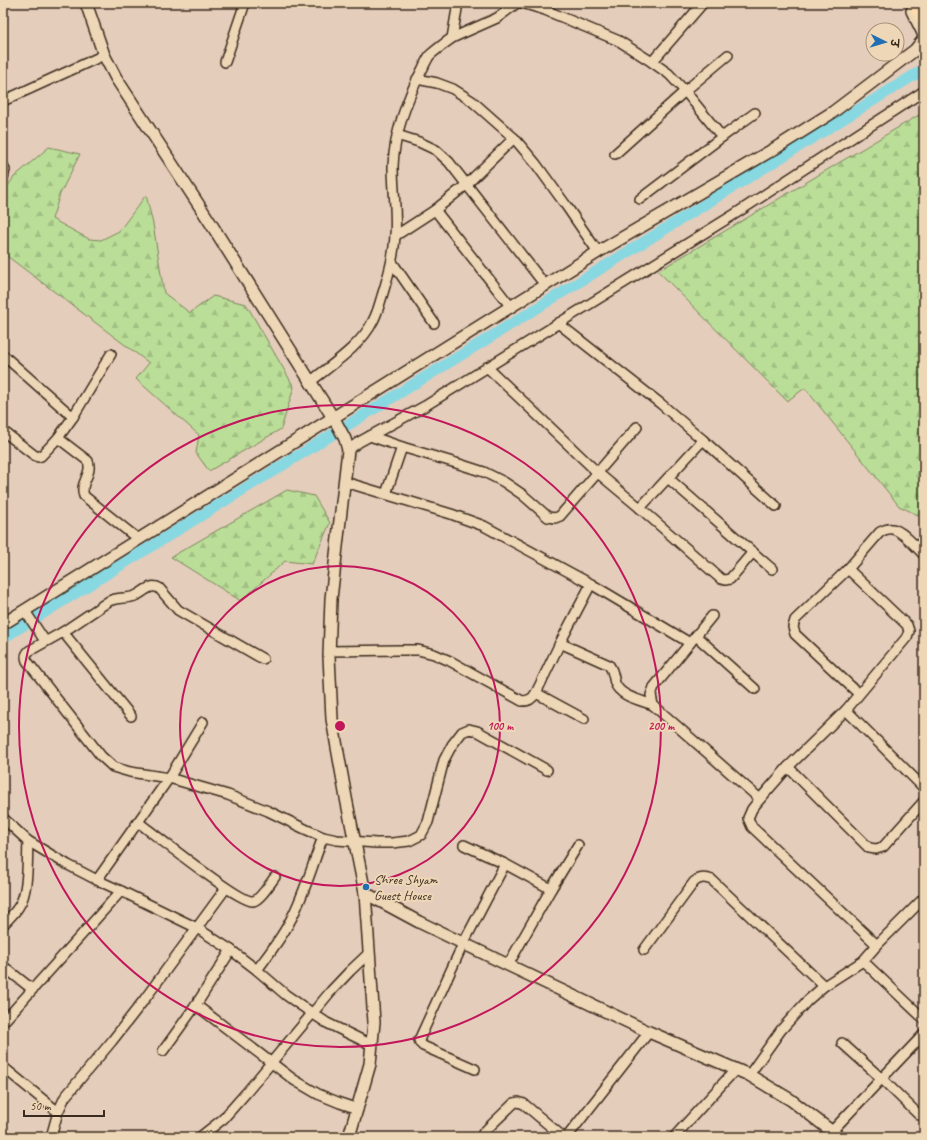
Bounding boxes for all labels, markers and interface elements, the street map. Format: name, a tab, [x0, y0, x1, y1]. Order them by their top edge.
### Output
north arrow	[865, 22, 905, 62]
text: उ	[888, 38, 902, 49]
text: 100 m	[487, 718, 514, 734]
text: 200 m	[648, 718, 675, 734]
centre of rings	[333, 719, 347, 733]
place label: Shree Shyam Guest House	[374, 871, 439, 904]
marker: Shree Shyam Guest House	[361, 882, 371, 892]
scale bar	[24, 1092, 104, 1118]
text: 50 m	[30, 1098, 52, 1114]

